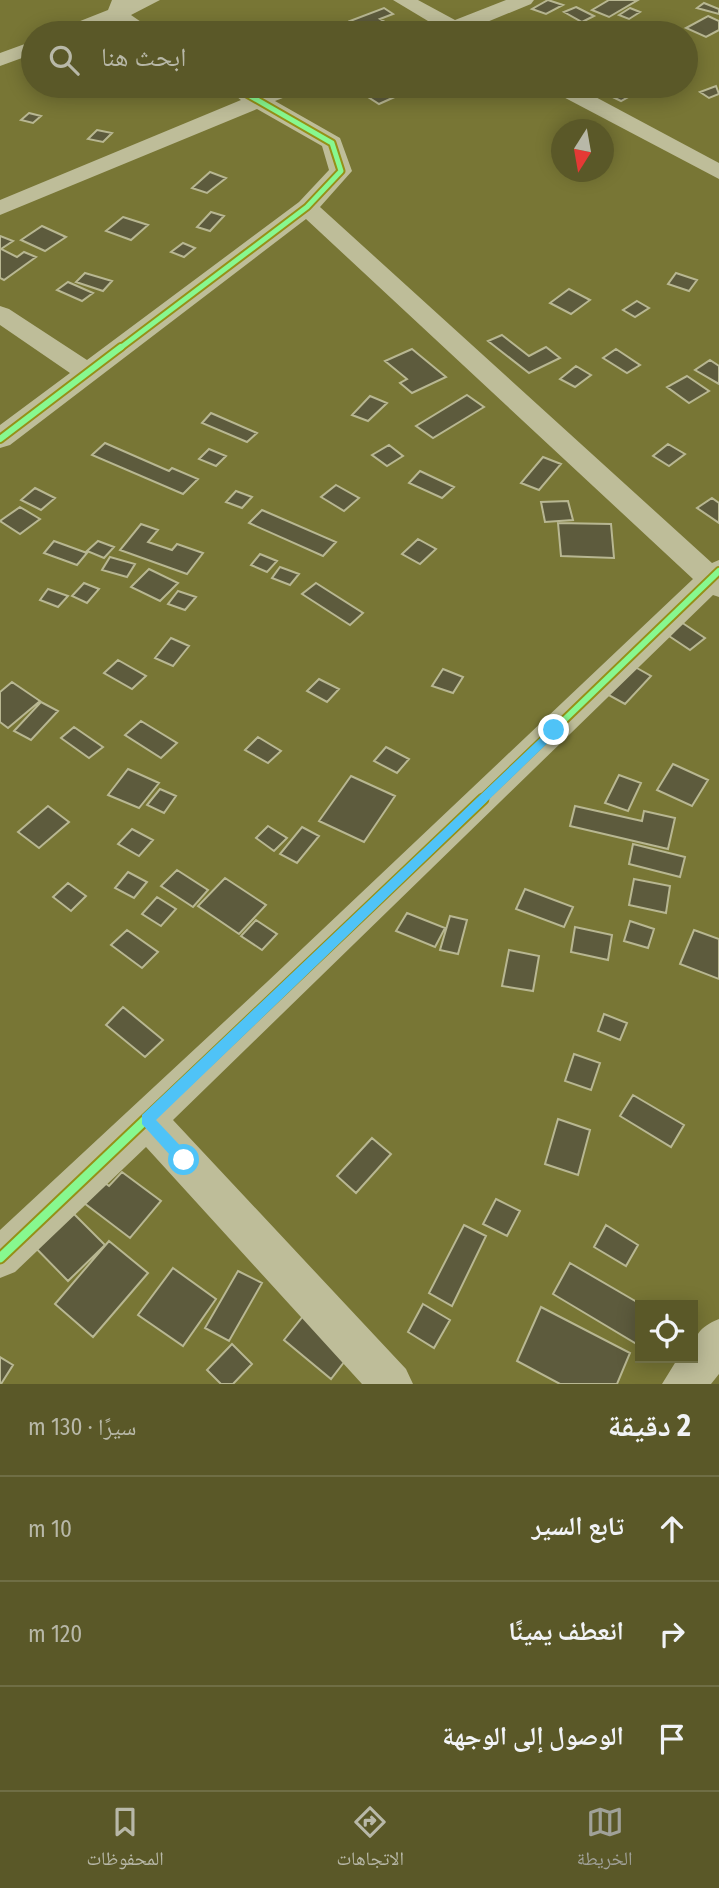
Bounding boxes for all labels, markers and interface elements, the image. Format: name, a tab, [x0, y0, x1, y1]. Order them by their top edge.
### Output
search box	[21, 21, 698, 98]
icon: search	[45, 41, 83, 79]
text: ابحث هنا	[101, 42, 186, 73]
north arrow	[551, 119, 614, 182]
route end	[538, 714, 569, 745]
route start	[168, 1144, 199, 1175]
map controls	[635, 1300, 698, 1363]
button: locate	[635, 1300, 698, 1363]
text: 2 دقيقة	[608, 1408, 691, 1444]
text: سيرًا · 130 m	[28, 1413, 136, 1441]
icon: ahead	[653, 1510, 691, 1548]
text: تابع السير	[532, 1511, 624, 1542]
text: 10 m	[28, 1515, 72, 1543]
icon: right	[653, 1615, 691, 1653]
text: انعطف يمينًا	[508, 1616, 624, 1647]
text: 120 m	[28, 1620, 82, 1648]
icon: arrive	[653, 1720, 691, 1758]
text: الوصول إلى الوجهة	[442, 1721, 624, 1752]
tab: المحفوظات	[86, 1803, 164, 1877]
tab: الاتجاهات	[336, 1803, 404, 1877]
tab: الخريطة	[577, 1803, 633, 1877]

